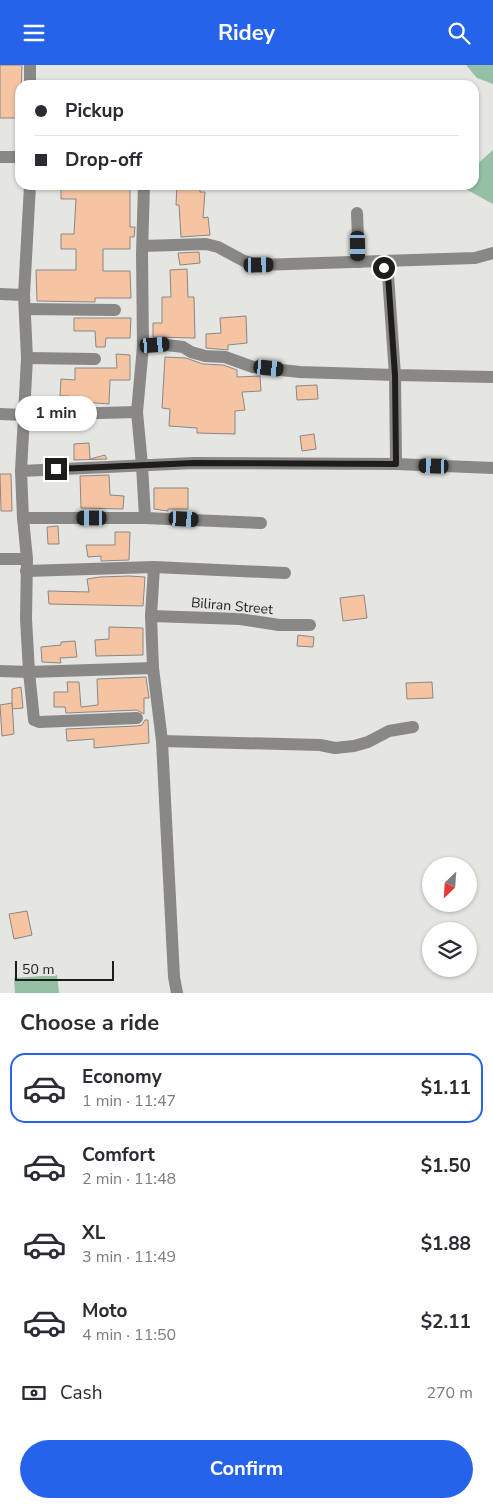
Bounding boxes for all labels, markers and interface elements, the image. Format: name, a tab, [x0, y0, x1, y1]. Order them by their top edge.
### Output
text: Ridey	[218, 18, 275, 48]
icon: menu	[20, 19, 48, 47]
icon: search	[445, 19, 473, 47]
text: Pickup	[65, 98, 124, 124]
text: Drop-off	[65, 147, 142, 173]
car	[350, 231, 365, 261]
car	[243, 257, 274, 273]
route start	[373, 257, 395, 279]
car	[139, 336, 170, 354]
car	[253, 359, 284, 377]
callout: 1 min	[15, 397, 97, 431]
text: 1 min	[35, 402, 77, 424]
route end	[45, 458, 67, 480]
car	[418, 458, 449, 474]
car	[77, 511, 107, 526]
car	[168, 511, 199, 527]
street label: Biliran Street	[190, 593, 274, 619]
north arrow	[422, 857, 478, 913]
map controls	[422, 857, 477, 977]
button: layers	[422, 922, 477, 977]
scale bar	[15, 958, 114, 981]
text: 50 m	[22, 960, 54, 979]
text: Choose a ride	[20, 1008, 159, 1038]
text: Economy	[82, 1064, 162, 1090]
icon: car	[22, 1066, 67, 1111]
text: $1.11	[421, 1075, 471, 1101]
text: 1 min · 11:47	[82, 1090, 176, 1112]
text: Comfort	[82, 1142, 155, 1168]
icon: car	[22, 1144, 67, 1189]
text: $1.50	[421, 1153, 471, 1179]
text: 2 min · 11:48	[82, 1168, 176, 1190]
text: XL	[82, 1220, 105, 1246]
icon: car	[22, 1222, 67, 1267]
text: $1.88	[421, 1231, 471, 1257]
text: 3 min · 11:49	[82, 1246, 176, 1268]
text: Moto	[82, 1298, 128, 1324]
icon: car	[22, 1300, 67, 1345]
text: $2.11	[421, 1309, 471, 1335]
text: 4 min · 11:50	[82, 1324, 176, 1346]
icon: cash	[20, 1379, 48, 1407]
text: Cash	[60, 1380, 102, 1406]
text: 270 m	[426, 1382, 473, 1404]
button: Confirm	[20, 1440, 473, 1498]

